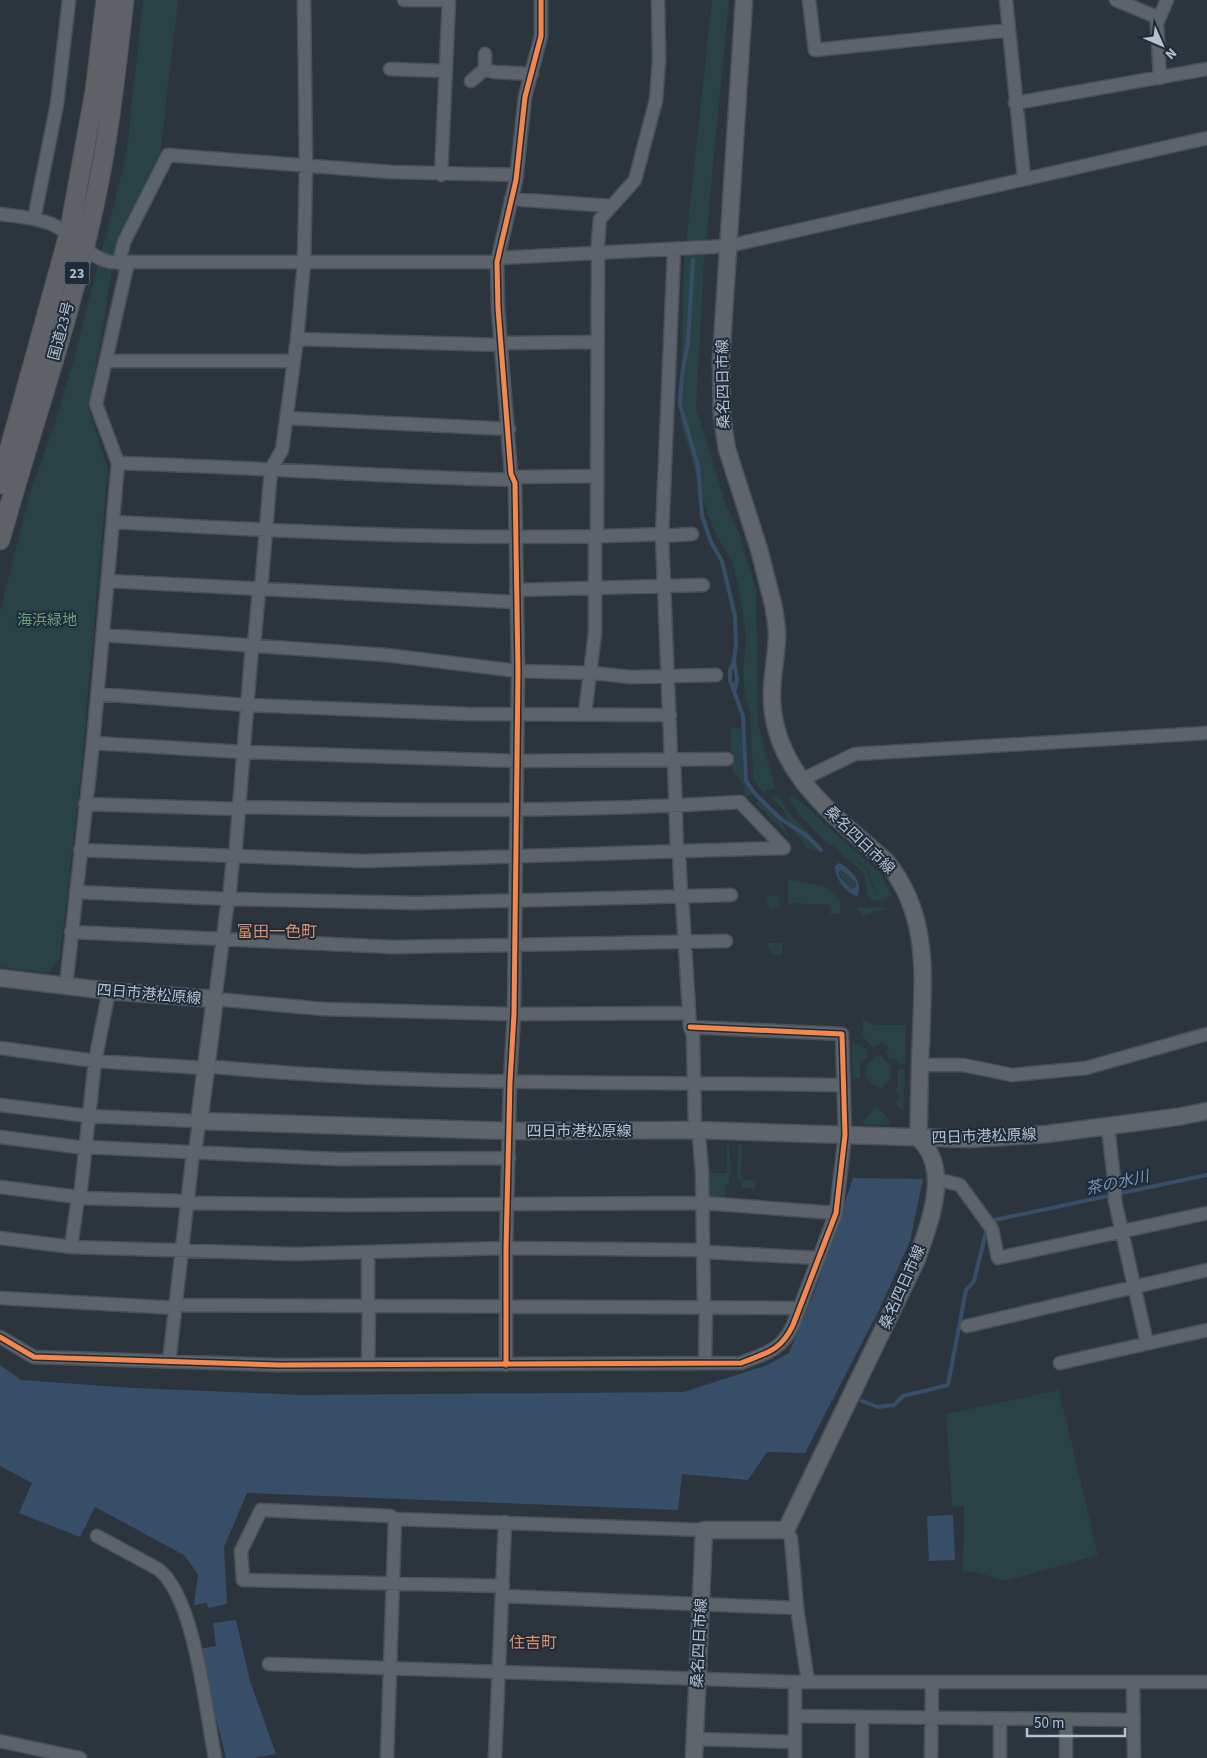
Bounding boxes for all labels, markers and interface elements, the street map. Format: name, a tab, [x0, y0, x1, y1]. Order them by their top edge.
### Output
north arrow	[1137, 20, 1187, 70]
text: N	[1160, 43, 1181, 64]
road number: 23	[64, 262, 90, 284]
street label: 国道23号	[44, 299, 79, 363]
street label: 桑名四日市線	[712, 339, 735, 429]
park label: 海浜緑地	[17, 610, 77, 631]
street label: 桑名四日市線	[820, 802, 899, 879]
district label: 富田一色町	[237, 921, 317, 943]
street label: 四日市港松原線	[96, 979, 202, 1010]
street label: 四日市港松原線	[526, 1121, 632, 1142]
street label: 四日市港松原線	[931, 1124, 1037, 1149]
water label: 茶の水川	[1084, 1165, 1153, 1200]
street label: 桑名四日市線	[875, 1242, 930, 1333]
street label: 桑名四日市線	[687, 1598, 712, 1689]
district label: 住吉町	[509, 1632, 557, 1654]
scale bar	[1027, 1706, 1124, 1738]
text: 50 m	[1034, 1713, 1064, 1734]

